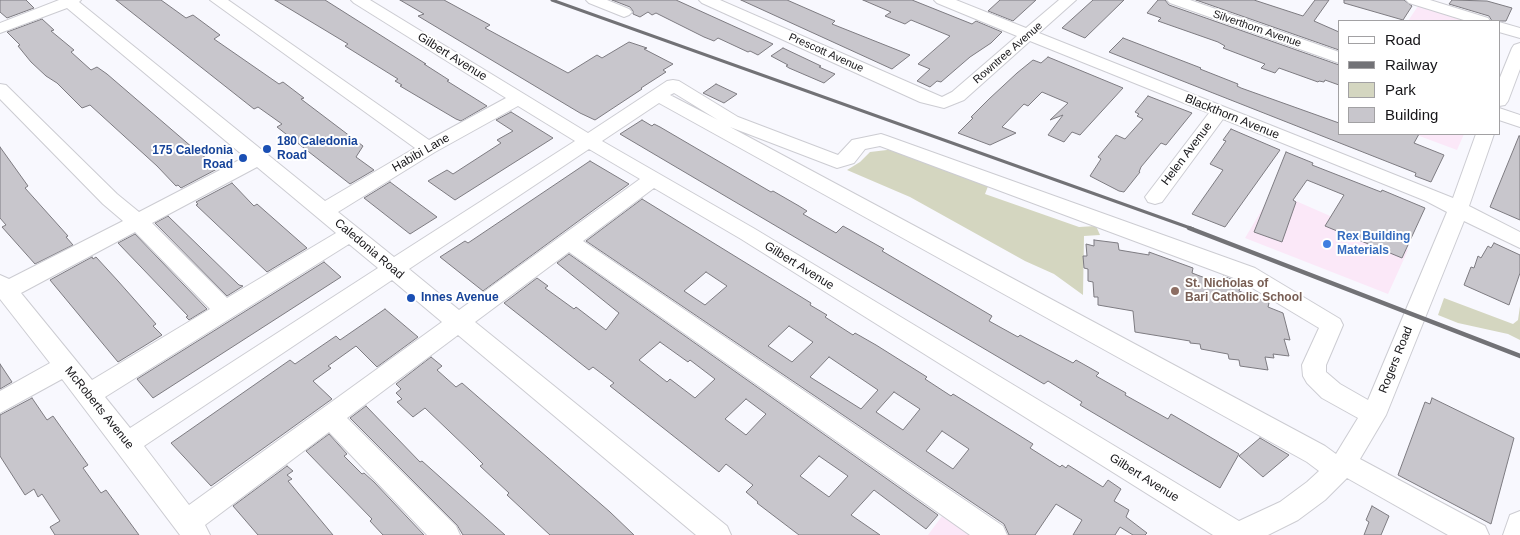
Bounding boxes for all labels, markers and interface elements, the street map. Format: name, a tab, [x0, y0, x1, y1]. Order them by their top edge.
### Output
street label: Silverthorn Avenue	[1211, 8, 1303, 50]
street label: Rowntree Avenue	[971, 19, 1045, 87]
legend	[1338, 20, 1500, 135]
street label: Gilbert Avenue	[415, 30, 489, 84]
street label: Prescott Avenue	[787, 31, 865, 75]
text: Road	[1385, 31, 1421, 48]
text: Railway	[1385, 56, 1438, 73]
text: Park	[1385, 81, 1416, 98]
street label: Blackthorn Avenue	[1183, 91, 1281, 143]
text: Building	[1385, 106, 1438, 123]
street label: Helen Avenue	[1159, 120, 1215, 188]
street label: Habibi Lane	[390, 131, 452, 175]
place label: 180 Caledonia Road	[277, 135, 358, 163]
marker: 180 Caledonia Road	[261, 143, 273, 155]
place label: 175 Caledonia Road	[152, 144, 233, 172]
marker: 175 Caledonia Road	[237, 152, 249, 164]
street label: Caledonia Road	[331, 216, 407, 282]
place label: Rex Building Materials	[1337, 230, 1410, 258]
marker: Rex Building Materials	[1321, 238, 1333, 250]
street label: Gilbert Avenue	[762, 239, 836, 293]
place label: St. Nicholas of Bari Catholic School	[1185, 277, 1302, 305]
marker: St. Nicholas of Bari Catholic School	[1169, 285, 1181, 297]
place label: Innes Avenue	[421, 291, 499, 305]
marker: Innes Avenue	[405, 292, 417, 304]
street label: Rogers Road	[1376, 325, 1416, 395]
street label: McRoberts Avenue	[61, 364, 137, 452]
street label: Gilbert Avenue	[1107, 451, 1181, 505]

